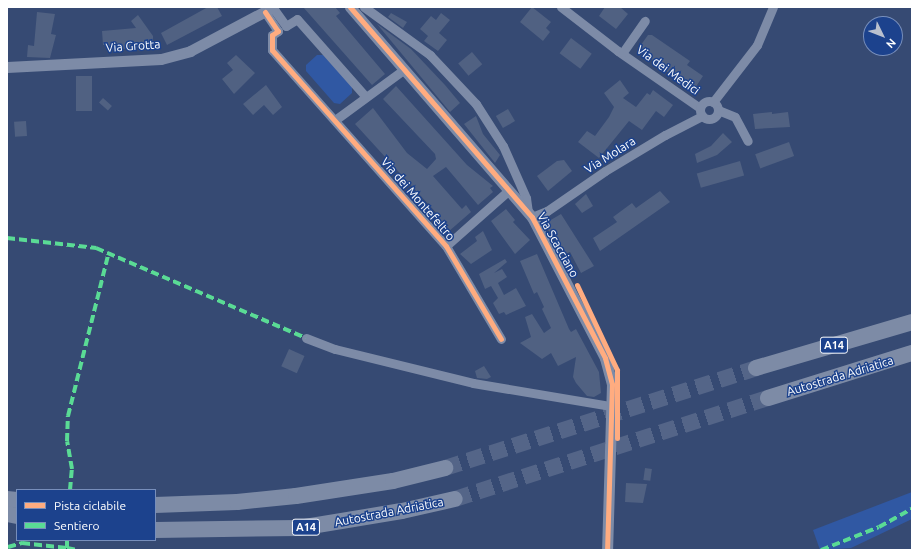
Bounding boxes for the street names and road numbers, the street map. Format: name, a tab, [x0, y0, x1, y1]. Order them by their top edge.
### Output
street label: Via Grotta	[105, 37, 161, 55]
street label: Via dei Medici	[634, 42, 702, 98]
street label: Via Molara	[582, 134, 638, 176]
street label: Via dei Montefeltro	[378, 155, 458, 243]
street label: Via Scacciano	[534, 210, 582, 280]
road number: A14	[819, 336, 849, 354]
street label: Autostrada Adriatica	[785, 353, 895, 399]
street label: Autostrada Adriatica	[333, 494, 445, 530]
road number: A14	[291, 518, 321, 536]

